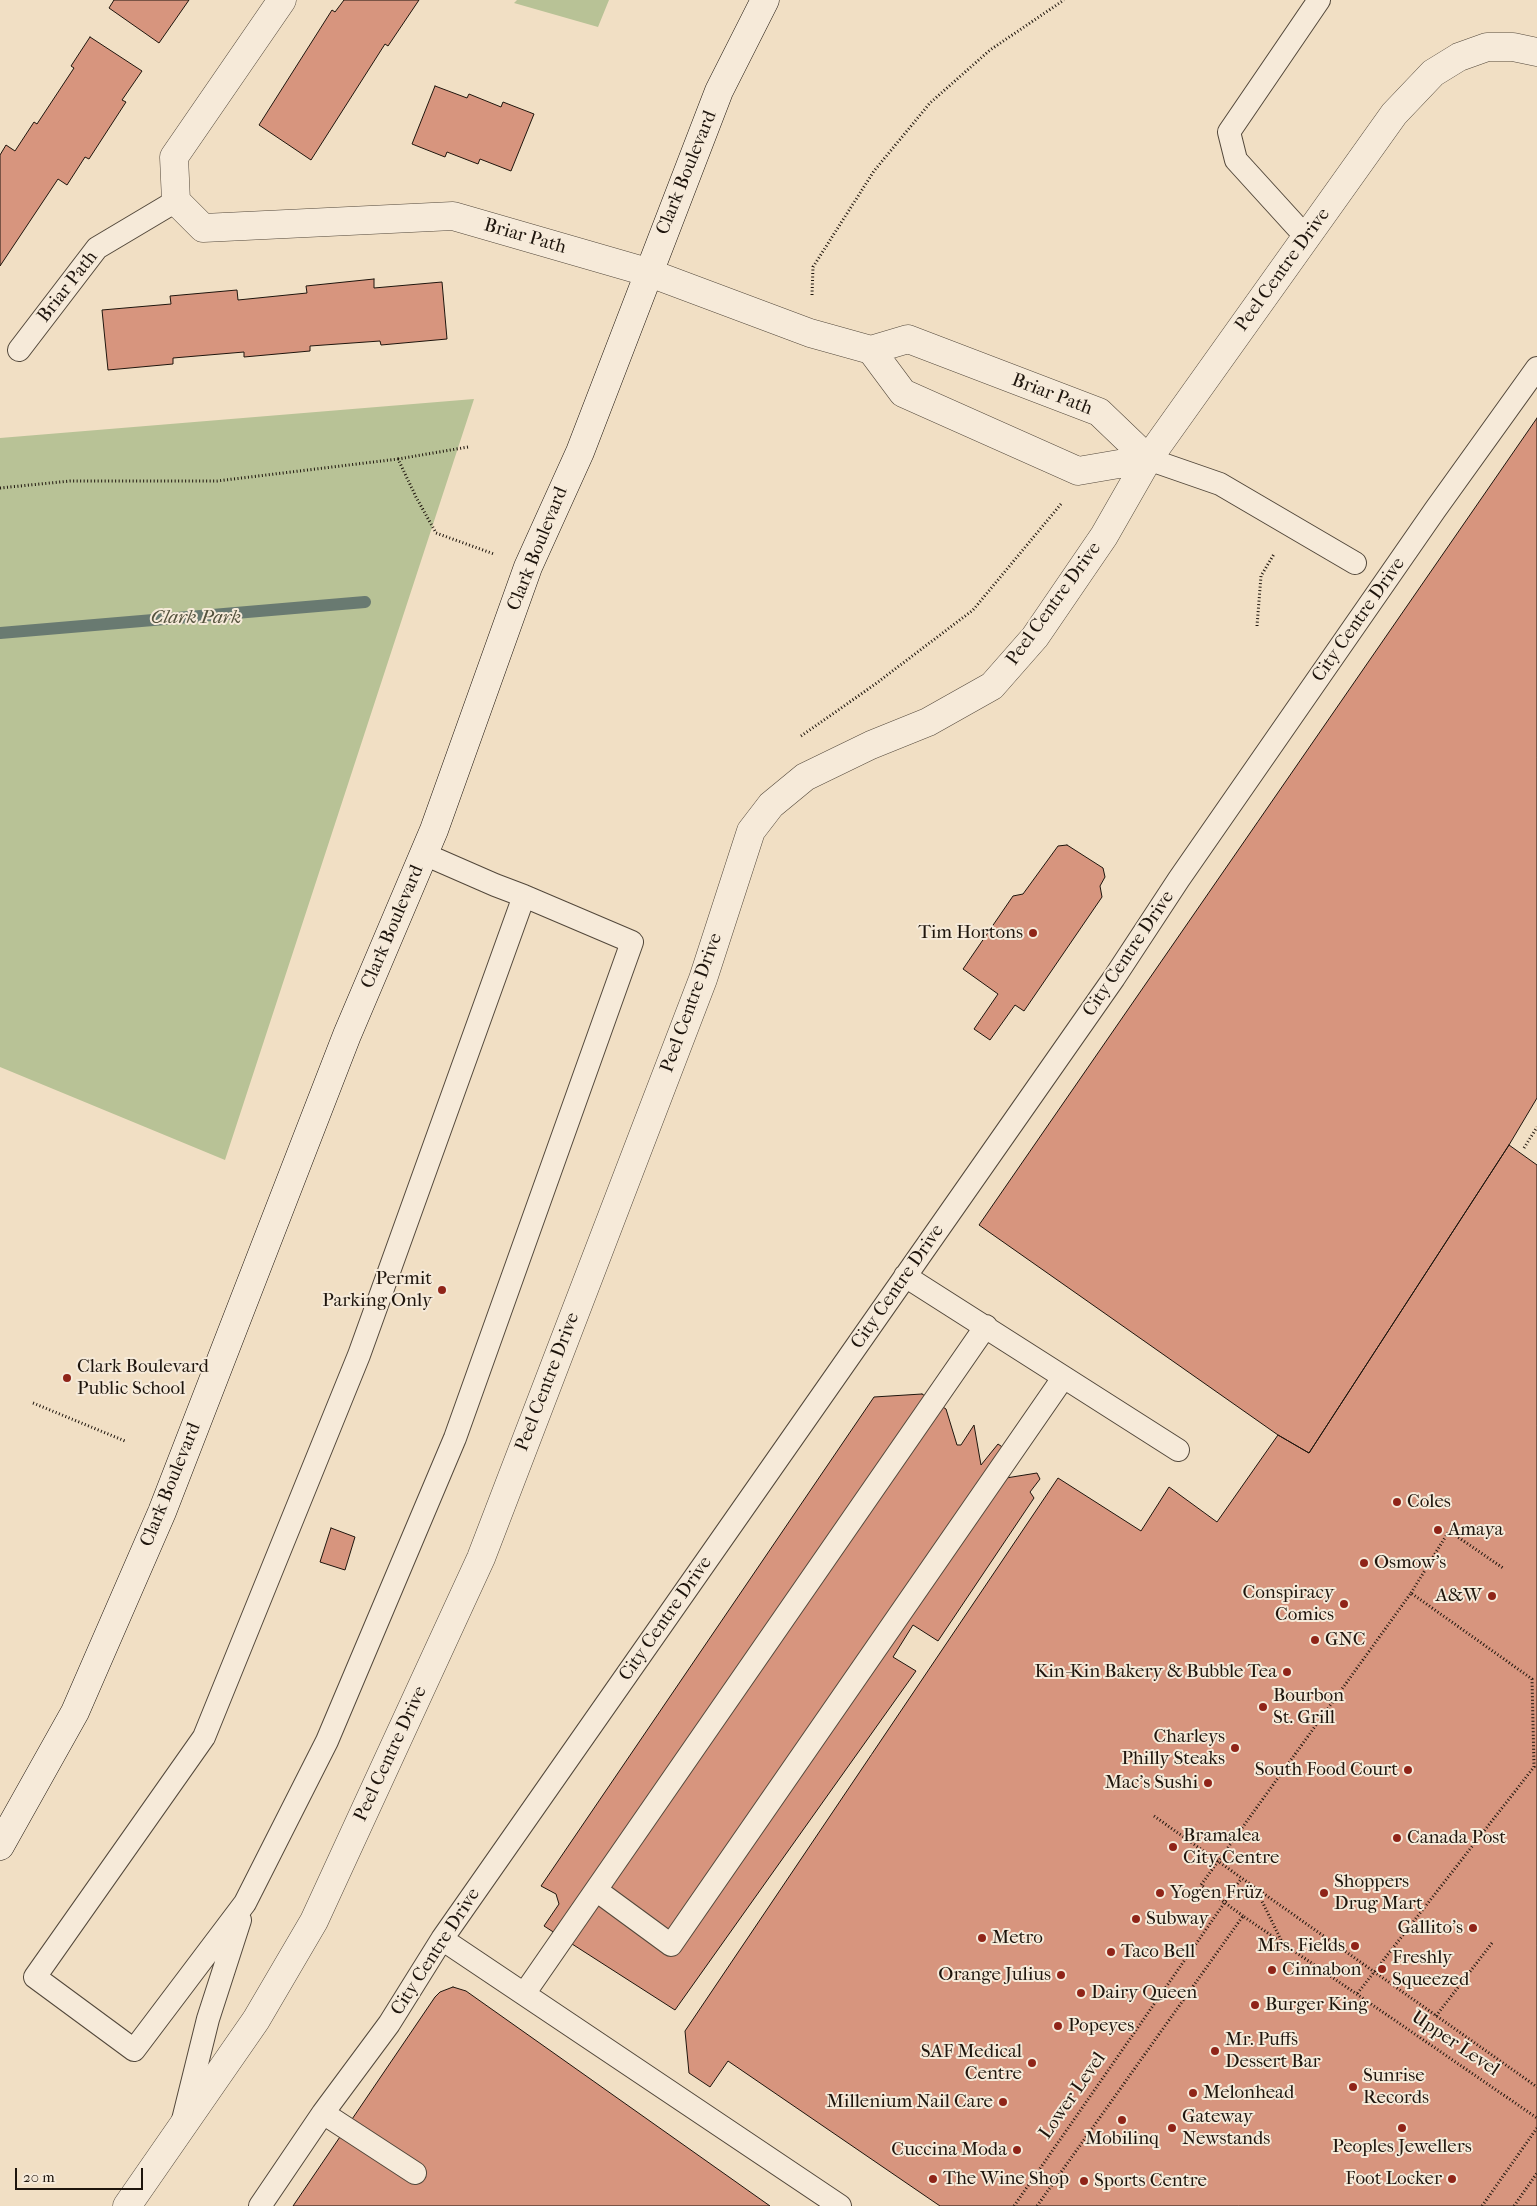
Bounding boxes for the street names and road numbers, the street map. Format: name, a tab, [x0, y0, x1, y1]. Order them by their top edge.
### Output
street label: Clark Boulevard	[652, 108, 722, 238]
street label: Peel Centre Drive	[1231, 204, 1335, 336]
street label: Briar Path	[481, 214, 569, 260]
street label: Briar Path	[33, 247, 103, 327]
street label: Briar Path	[1008, 369, 1096, 421]
street label: Clark Boulevard	[503, 484, 573, 614]
street label: Peel Centre Drive	[1002, 538, 1106, 670]
street label: City Centre Drive	[1308, 553, 1410, 687]
street label: Clark Boulevard	[357, 862, 429, 992]
street label: City Centre Drive	[1078, 887, 1180, 1021]
street label: Peel Centre Drive	[656, 930, 728, 1076]
street label: City Centre Drive	[847, 1220, 949, 1354]
street label: Peel Centre Drive	[511, 1309, 585, 1455]
street label: Clark Boulevard	[136, 1420, 206, 1550]
street label: City Centre Drive	[615, 1552, 717, 1686]
street label: Peel Centre Drive	[350, 1683, 432, 1825]
street label: City Centre Drive	[386, 1884, 486, 2020]
street label: Upper Level	[1407, 2006, 1503, 2082]
street label: Lower Level	[1035, 2048, 1111, 2144]

